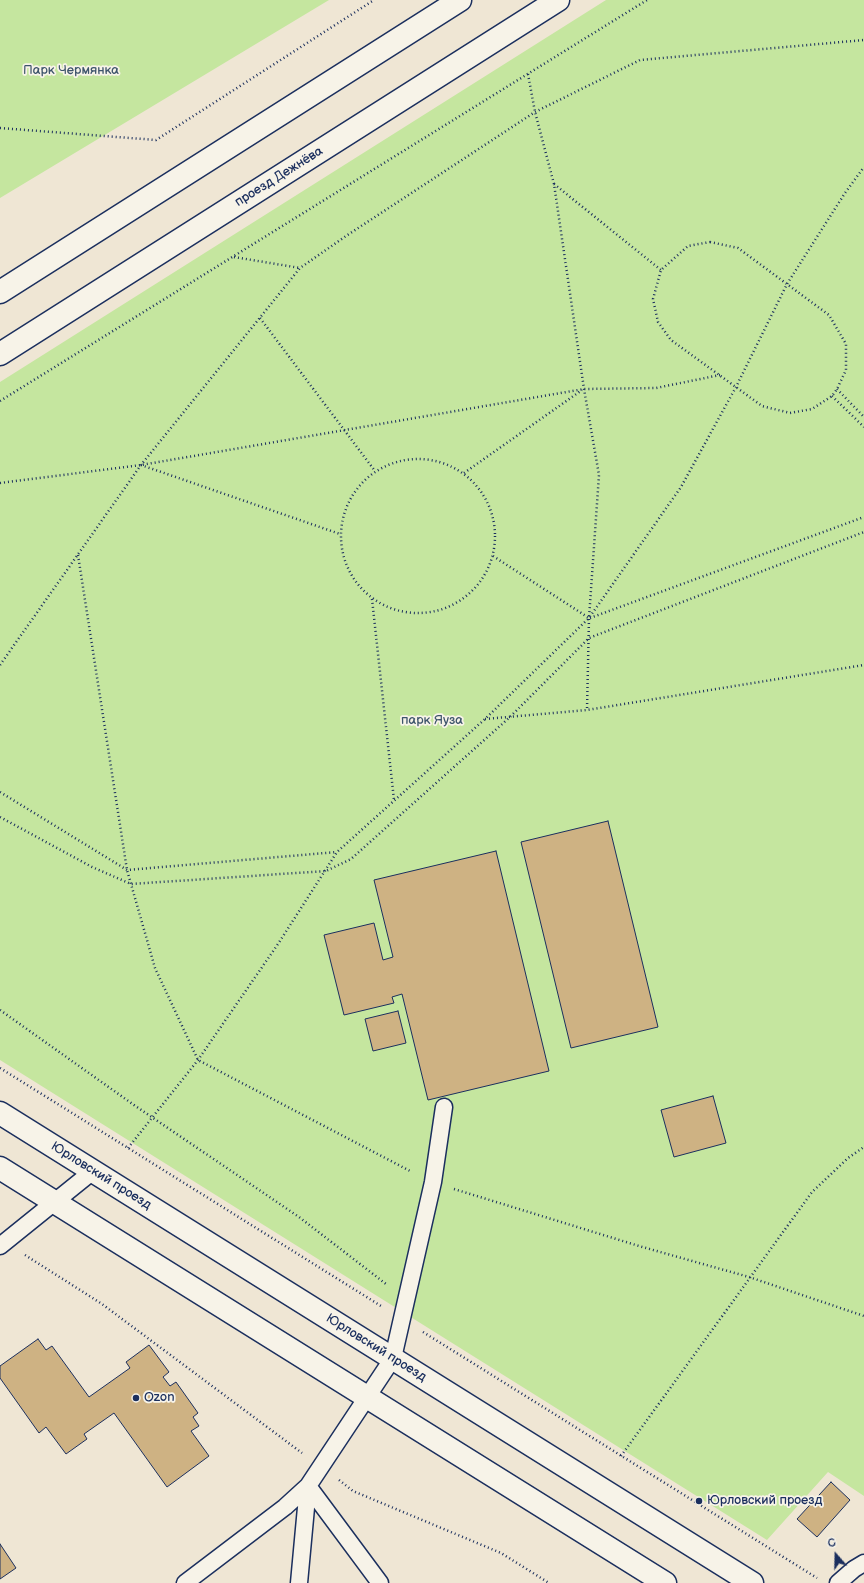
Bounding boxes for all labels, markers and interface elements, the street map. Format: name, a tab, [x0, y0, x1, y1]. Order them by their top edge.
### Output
park label: Парк Чермянка	[23, 63, 119, 79]
street label: проезд Дежнёва	[232, 144, 326, 210]
park label: парк Яуза	[401, 713, 463, 729]
street label: Юрловский проезд	[48, 1139, 154, 1213]
street label: Юрловский проезд	[323, 1311, 429, 1385]
place label: Ozon	[144, 1390, 174, 1406]
marker: Ozon	[131, 1393, 141, 1403]
place label: Юрловский проезд	[707, 1493, 822, 1509]
marker: Юрловский проезд	[694, 1496, 704, 1506]
north arrow	[816, 1535, 856, 1575]
text: С	[826, 1536, 838, 1551]

